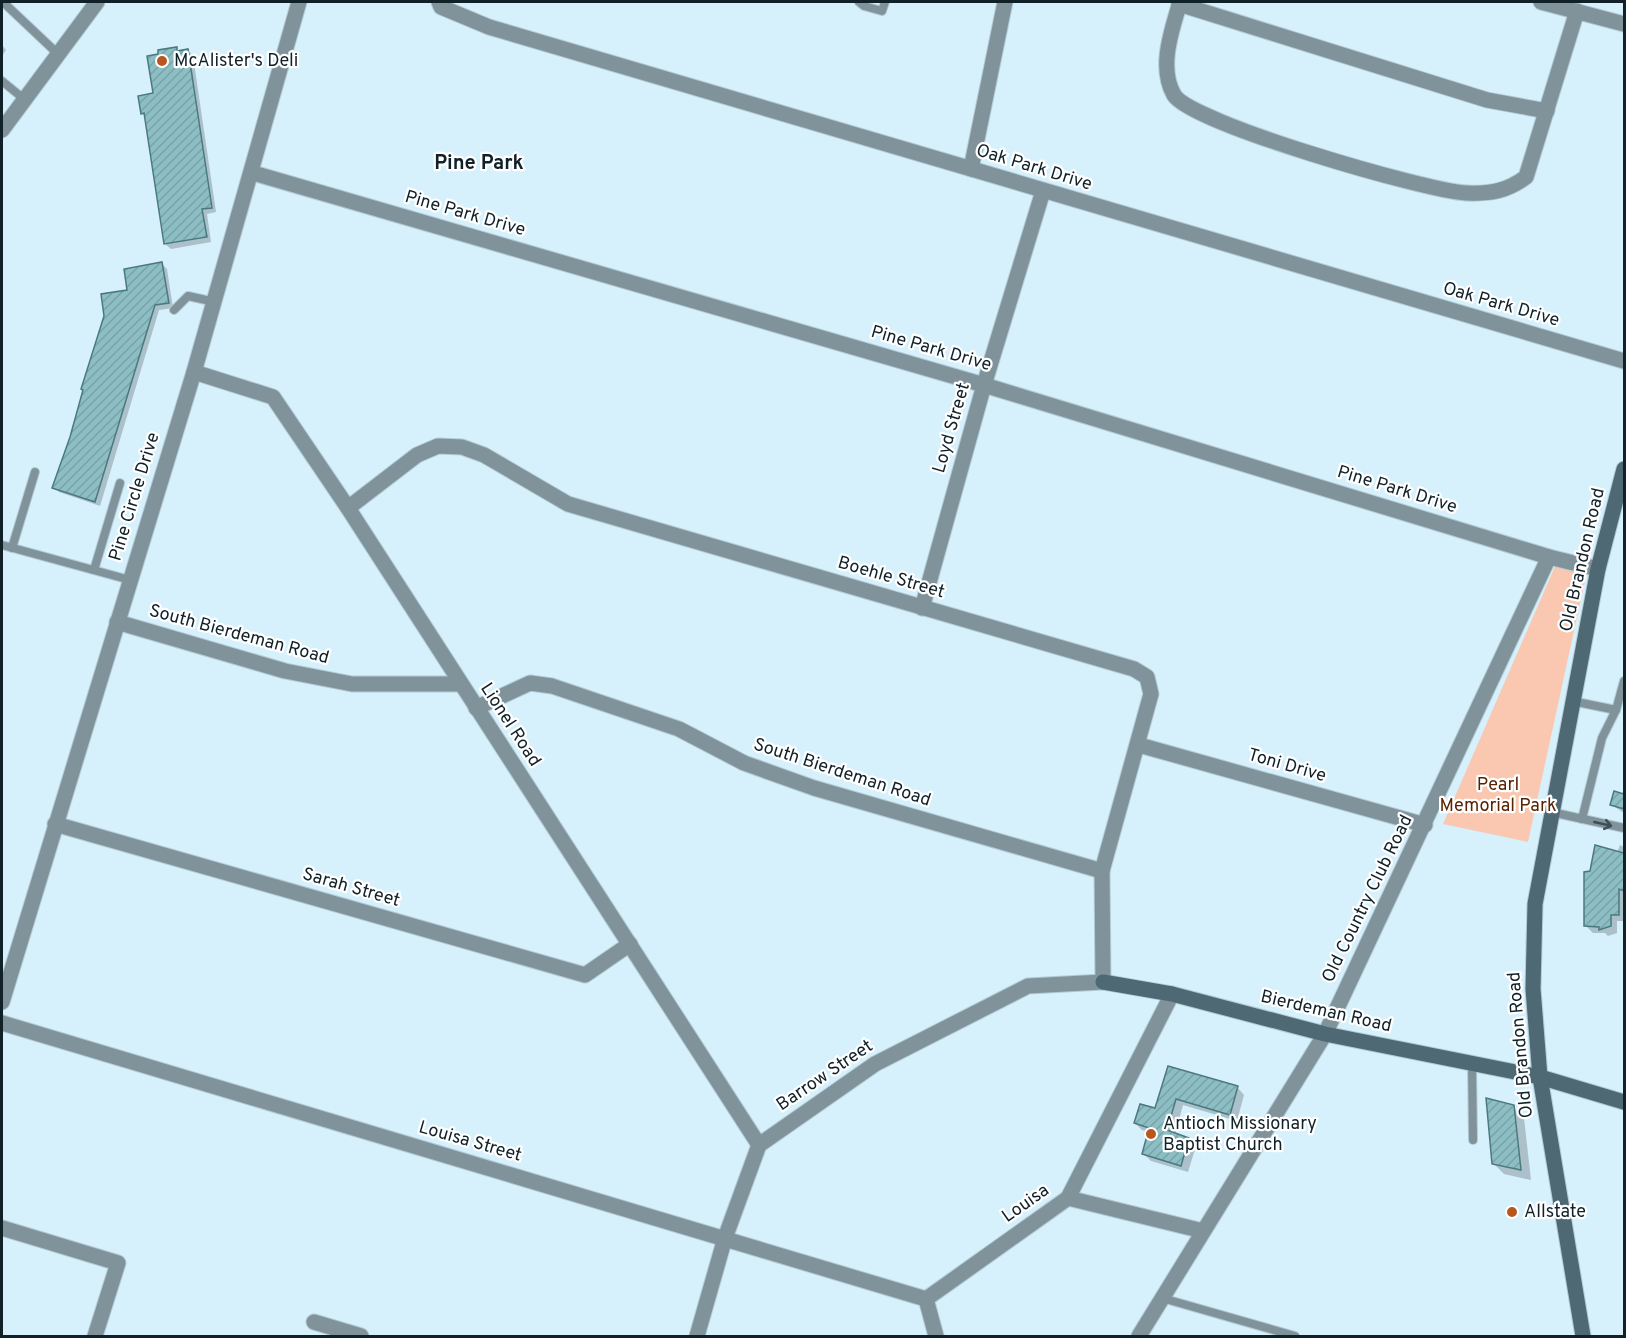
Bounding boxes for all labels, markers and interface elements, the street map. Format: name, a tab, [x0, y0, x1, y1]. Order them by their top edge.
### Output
place label: McAlister's Deli	[174, 50, 298, 73]
marker: McAlister's Deli	[155, 54, 169, 68]
street label: Oak Park Drive	[973, 139, 1095, 197]
district label: Pine Park	[434, 151, 524, 177]
street label: Pine Park Drive	[402, 186, 528, 242]
street label: Oak Park Drive	[1440, 277, 1562, 333]
street label: Pine Park Drive	[868, 321, 994, 377]
street label: Loyd Street	[928, 380, 976, 476]
street label: Pine Circle Drive	[105, 430, 165, 564]
street label: Pine Park Drive	[1334, 461, 1460, 519]
street label: Old Brandon Road	[1555, 486, 1611, 634]
street label: Boehle Street	[835, 552, 947, 604]
street label: South Bierdeman Road	[147, 600, 331, 670]
street label: Lionel Road	[474, 679, 546, 771]
street label: South Bierdeman Road	[750, 733, 934, 813]
street label: Toni Drive	[1245, 744, 1329, 788]
park label: Pearl Memorial Park	[1440, 774, 1556, 818]
street label: Old Country Club Road	[1317, 811, 1419, 987]
one-way arrow	[1594, 818, 1613, 830]
street label: Sarah Street	[300, 863, 402, 913]
street label: Old Brandon Road	[1503, 971, 1539, 1119]
street label: Bierdeman Road	[1258, 986, 1394, 1038]
street label: Barrow Street	[772, 1035, 878, 1117]
place label: Antioch Missionary Baptist Church	[1163, 1113, 1317, 1157]
street label: Louisa Street	[416, 1116, 524, 1168]
marker: Antioch Missionary Baptist Church	[1144, 1127, 1158, 1141]
street label: Louisa	[998, 1180, 1054, 1228]
place label: Allstate	[1524, 1201, 1586, 1224]
marker: Allstate	[1505, 1205, 1519, 1219]

